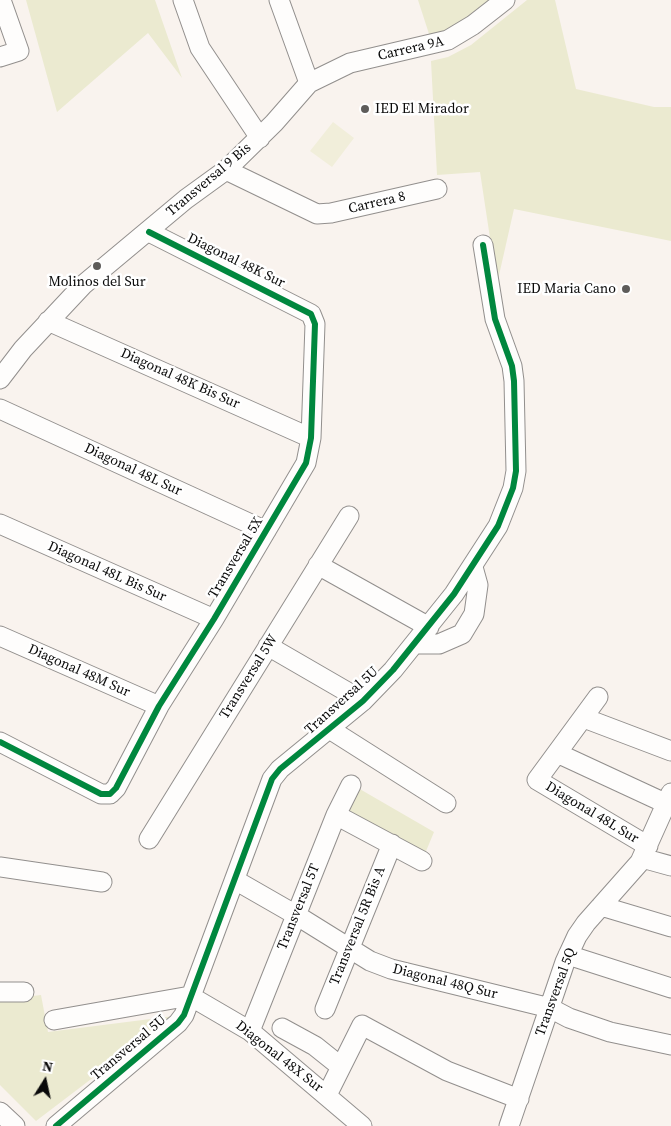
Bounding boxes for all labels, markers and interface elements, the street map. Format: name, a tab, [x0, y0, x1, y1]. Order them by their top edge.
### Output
street label: Carrera 9A	[376, 33, 446, 65]
place label: IED El Mirador	[375, 101, 469, 117]
marker: IED El Mirador	[359, 103, 371, 115]
street label: Transversal 9 Bis	[163, 140, 255, 220]
street label: Carrera 8	[347, 188, 407, 218]
street label: Diagonal 48K Sur	[184, 230, 288, 292]
marker: Molinos del Sur	[91, 260, 103, 272]
place label: Molinos del Sur	[48, 274, 146, 290]
place label: IED Maria Cano	[517, 281, 616, 297]
marker: IED Maria Cano	[620, 283, 632, 295]
street label: Diagonal 48K Bis Sur	[118, 345, 242, 413]
street label: Diagonal 48L Sur	[82, 440, 184, 500]
street label: Transversal 5X	[205, 514, 267, 602]
street label: Diagonal 48L Bis Sur	[45, 538, 169, 606]
street label: Transversal 5W	[216, 632, 282, 722]
street label: Diagonal 48M Sur	[25, 641, 133, 701]
street label: Transversal 5U	[302, 664, 382, 738]
street label: Diagonal 48L Sur	[542, 779, 642, 847]
street label: Transversal 5T	[274, 862, 324, 952]
street label: Transversal 5R Bis A	[326, 864, 390, 988]
street label: Transversal 5Q	[532, 946, 580, 1038]
street label: Diagonal 48Q Sur	[391, 961, 499, 1003]
street label: Transversal 5U	[88, 1012, 170, 1084]
street label: Diagonal 48X Sur	[232, 1018, 326, 1096]
text: N	[41, 1055, 54, 1077]
north arrow	[20, 1056, 70, 1106]

